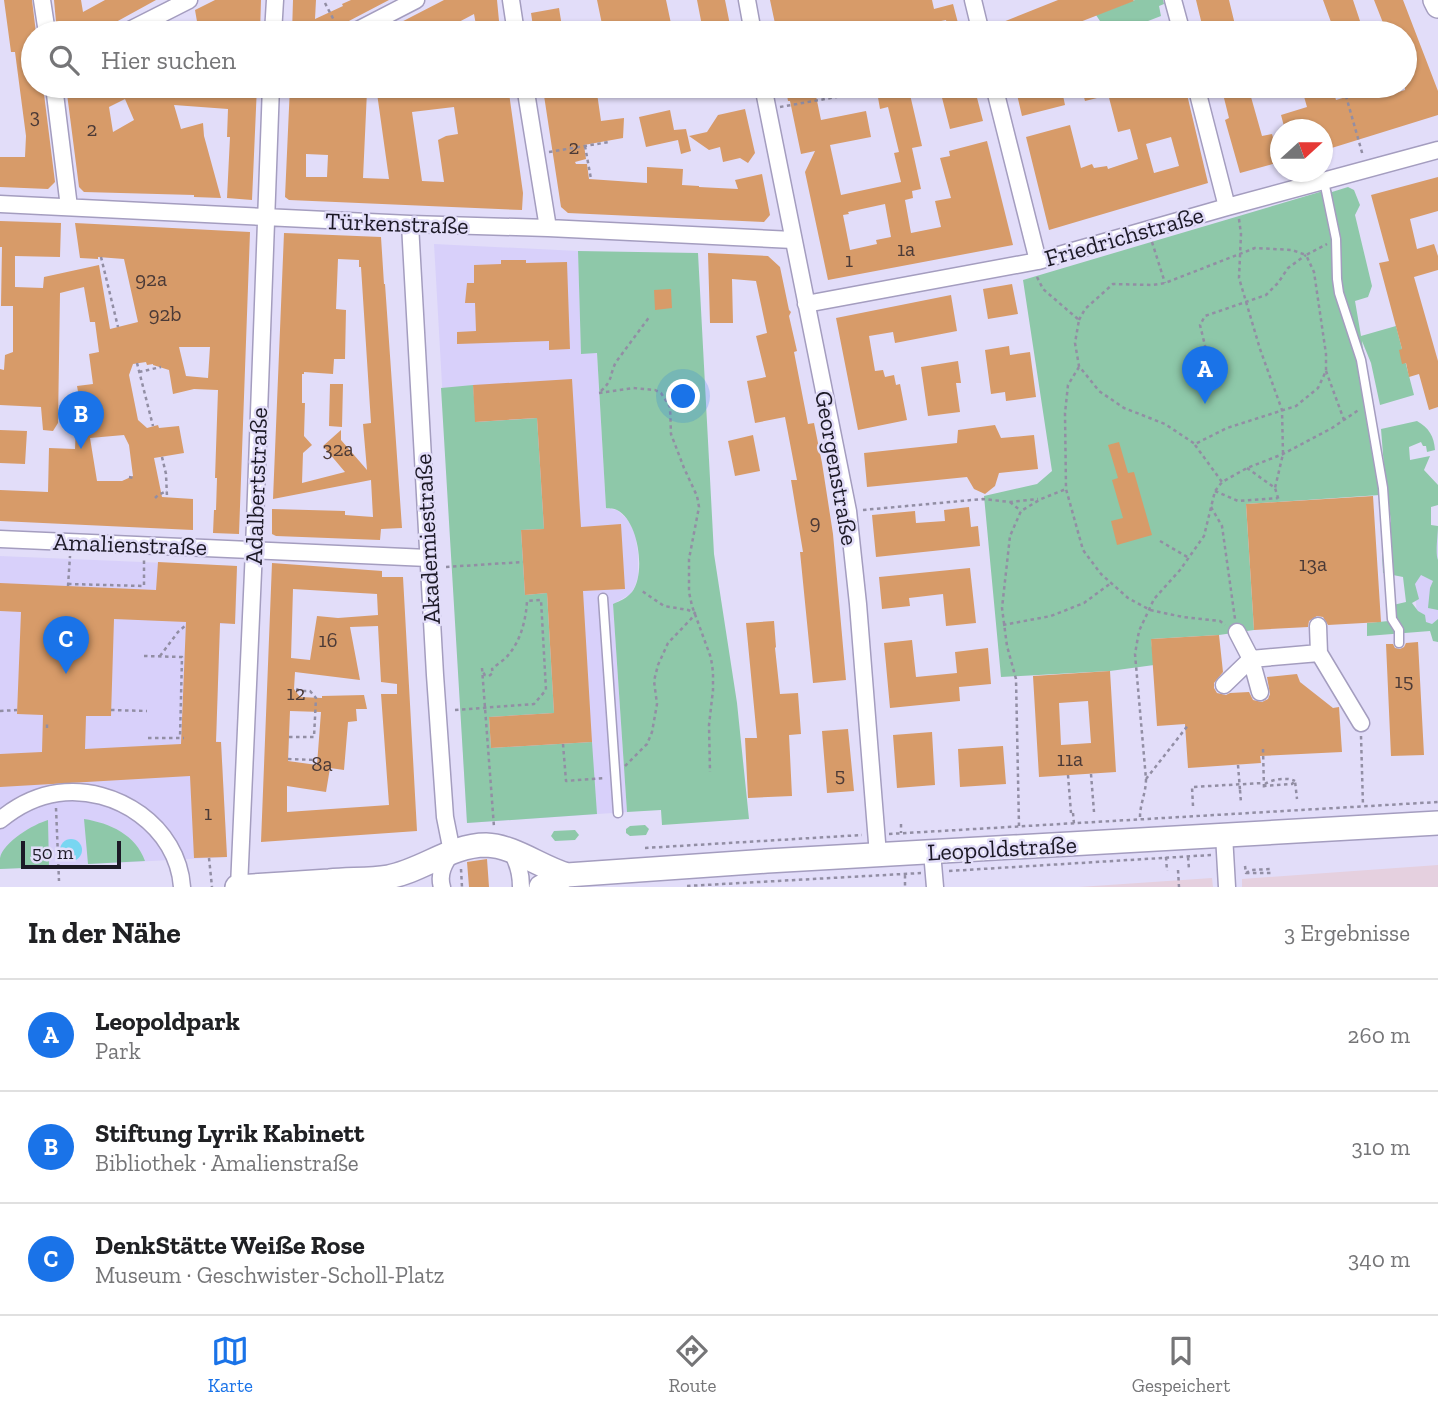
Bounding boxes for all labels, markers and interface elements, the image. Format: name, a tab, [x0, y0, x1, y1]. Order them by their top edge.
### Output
search box	[21, 21, 1417, 98]
icon: search	[45, 41, 83, 79]
text: Hier suchen	[101, 44, 236, 76]
house number: 3	[30, 103, 40, 128]
house number: 2	[87, 116, 97, 141]
north arrow	[1270, 119, 1333, 182]
house number: 2	[569, 134, 579, 159]
street label: Friedrichstraße	[1041, 199, 1207, 273]
street label: Türkenstraße	[325, 206, 469, 240]
house number: 1a	[897, 236, 915, 261]
house number: 1	[845, 247, 853, 272]
house number: 92a	[135, 266, 167, 291]
house number: 92b	[148, 301, 182, 326]
pin: A	[1182, 346, 1228, 404]
your location	[666, 379, 700, 413]
street label: Georgenstraße	[809, 388, 865, 548]
pin: B	[58, 391, 104, 449]
street label: Adalbertstraße	[239, 407, 273, 565]
house number: 32a	[322, 436, 354, 461]
street label: Akademiestraße	[408, 453, 446, 625]
house number: 9	[809, 509, 821, 534]
street label: Amalienstraße	[53, 527, 207, 561]
house number: 13a	[1299, 551, 1327, 576]
pin: C	[43, 616, 89, 674]
house number: 16	[318, 627, 338, 652]
house number: 15	[1395, 668, 1413, 693]
house number: 12	[287, 680, 305, 705]
house number: 11a	[1057, 746, 1083, 771]
house number: 8a	[311, 751, 333, 776]
house number: 5	[835, 762, 845, 787]
house number: 1	[204, 800, 212, 825]
street label: Leopoldstraße	[926, 830, 1078, 866]
scale bar	[21, 838, 121, 870]
text: 50 m	[32, 841, 73, 864]
text: In der Nähe	[28, 915, 181, 951]
text: 3 Ergebnisse	[1284, 919, 1410, 947]
text: Leopoldpark	[95, 1005, 240, 1037]
text: A	[43, 1021, 59, 1049]
text: 260 m	[1348, 1021, 1410, 1049]
text: Park	[95, 1037, 141, 1065]
text: Stiftung Lyrik Kabinett	[95, 1117, 364, 1149]
text: B	[44, 1133, 58, 1161]
text: 310 m	[1352, 1133, 1410, 1161]
text: Bibliothek · Amalienstraße	[95, 1149, 359, 1177]
text: DenkStätte Weiße Rose	[95, 1229, 365, 1261]
text: C	[44, 1245, 58, 1273]
text: 340 m	[1348, 1245, 1410, 1273]
text: Museum · Geschwister-Scholl-Platz	[95, 1261, 444, 1289]
tab: Karte	[208, 1332, 253, 1397]
tab: Route	[668, 1332, 716, 1397]
tab: Gespeichert	[1132, 1332, 1230, 1397]

